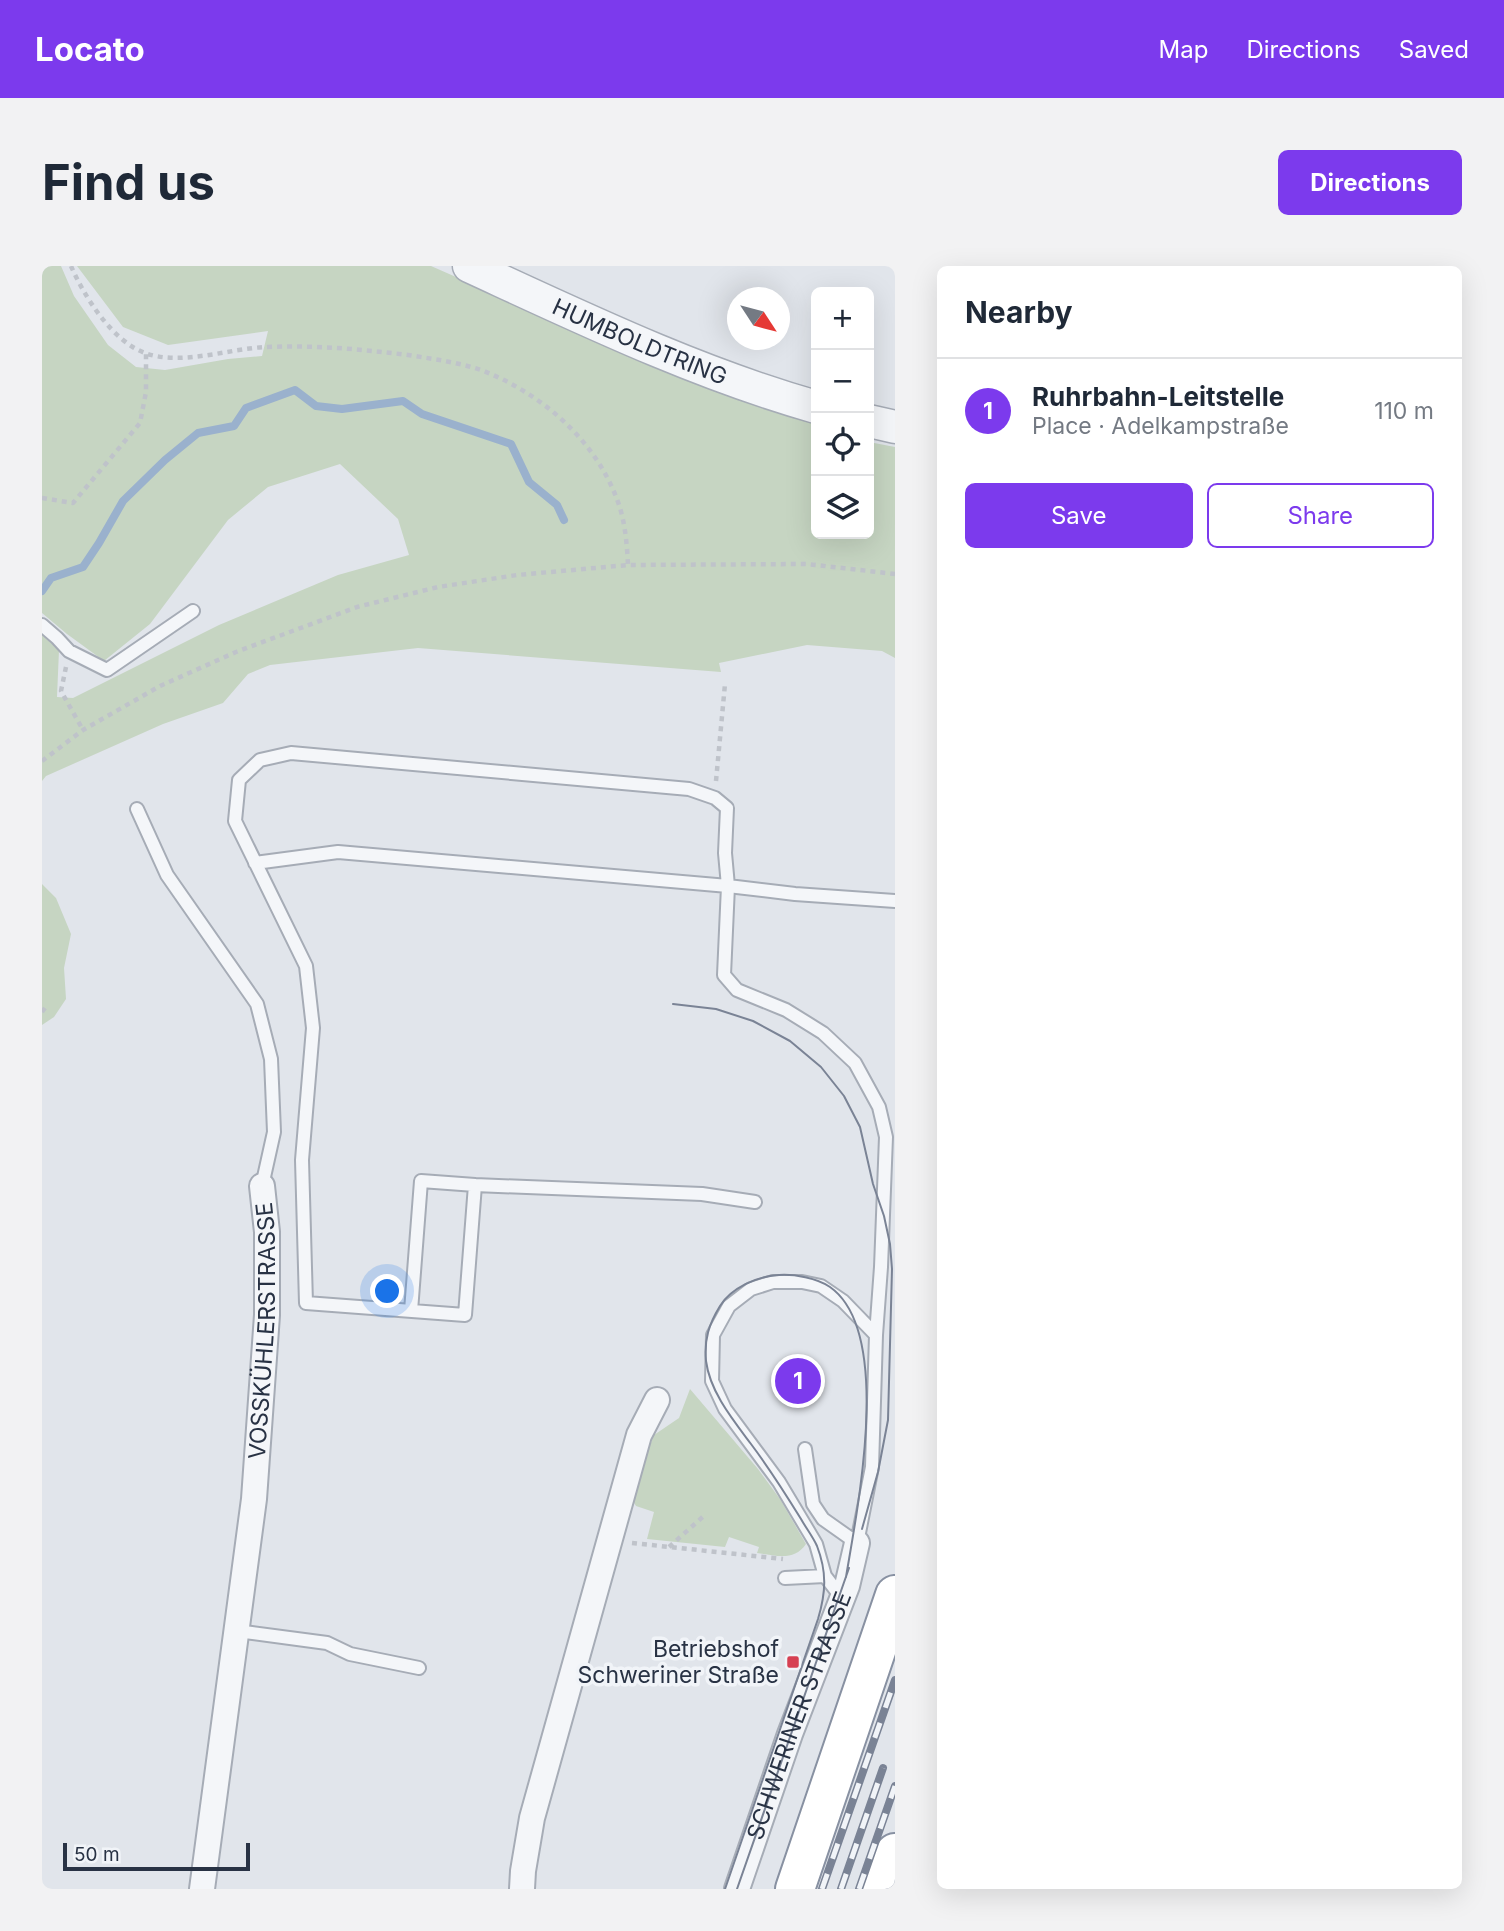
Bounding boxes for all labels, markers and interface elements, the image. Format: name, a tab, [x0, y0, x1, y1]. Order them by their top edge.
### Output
text: Locato	[35, 29, 145, 69]
text: Map	[1159, 35, 1208, 64]
text: Directions	[1246, 35, 1361, 64]
text: Saved	[1399, 35, 1469, 64]
button: Directions	[1278, 150, 1462, 215]
text: Find us	[42, 153, 215, 212]
north arrow	[727, 287, 790, 350]
map controls	[811, 287, 874, 539]
button: +	[811, 287, 874, 350]
street label: HUMBOLDTRING	[548, 292, 731, 391]
text: Nearby	[965, 294, 1073, 330]
button: −	[811, 350, 874, 413]
text: Ruhrbahn-Leitstelle	[1032, 381, 1284, 412]
text: 1	[983, 397, 993, 425]
text: 110 m	[1374, 397, 1434, 425]
text: Place · Adelkampstraße	[1032, 412, 1289, 440]
button: locate	[811, 413, 874, 476]
button: layers	[811, 476, 874, 539]
button: Save	[965, 483, 1193, 548]
button: Share	[1207, 483, 1434, 548]
street label: VOSSKÜHLERSTRASSE	[243, 1201, 281, 1460]
your location	[370, 1274, 404, 1308]
pin: 1	[775, 1355, 821, 1407]
street label: SCHWERINER STRASSE	[741, 1588, 857, 1844]
place label: Betriebshof Schweriner Straße	[578, 1635, 779, 1689]
marker: Betriebshof Schweriner Straße	[785, 1654, 801, 1670]
scale bar	[63, 1840, 250, 1872]
text: 50 m	[74, 1843, 120, 1866]

